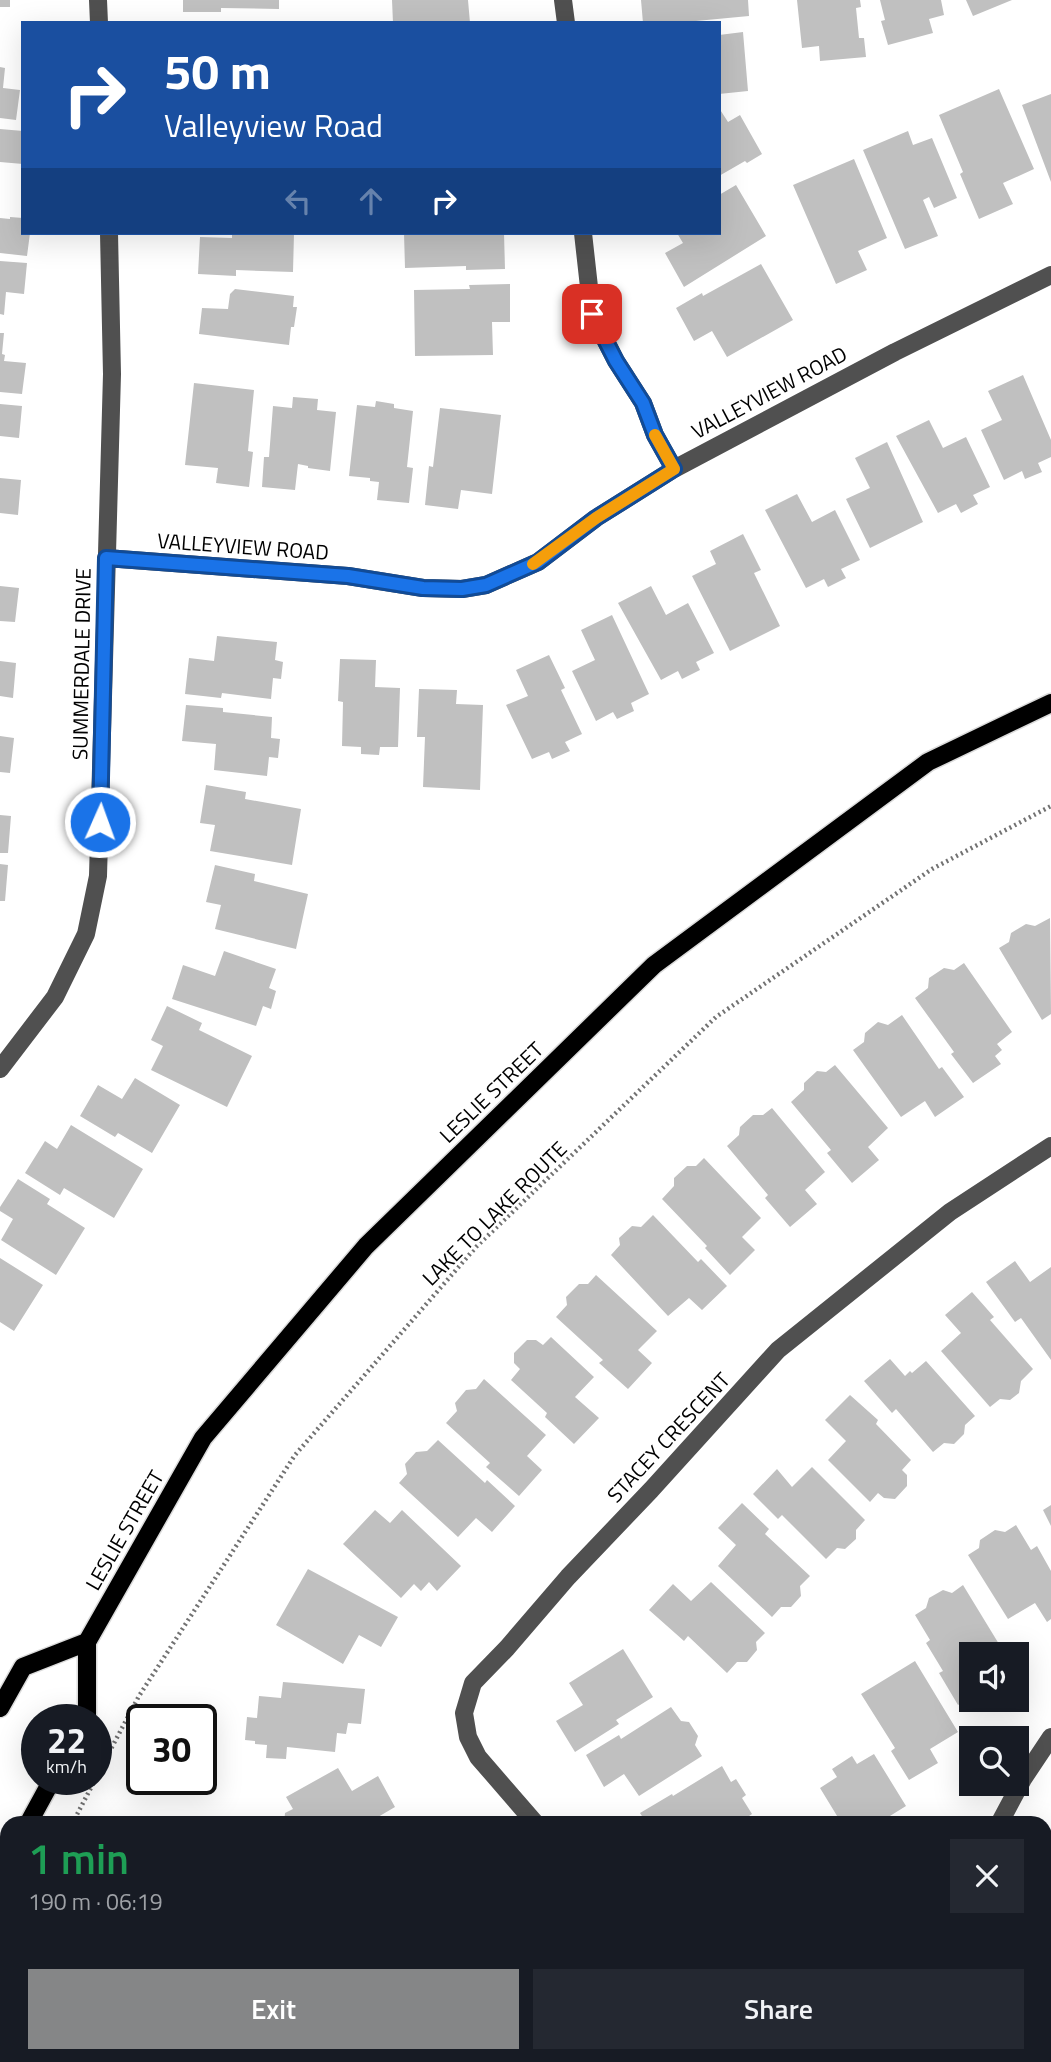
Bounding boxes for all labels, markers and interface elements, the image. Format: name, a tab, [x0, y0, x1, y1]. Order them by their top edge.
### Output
text: 50 m	[164, 33, 271, 108]
icon: right	[49, 49, 140, 140]
text: Valleyview Road	[164, 101, 383, 149]
icon: left	[279, 182, 317, 220]
icon: ahead	[352, 182, 390, 220]
icon: right	[425, 182, 463, 220]
pin	[562, 284, 622, 344]
icon: arrive	[573, 295, 611, 333]
street label: VALLEYVIEW ROAD	[686, 337, 852, 447]
street label: VALLEYVIEW ROAD	[156, 524, 330, 568]
street label: SUMMERDALE DRIVE	[63, 568, 99, 760]
position arrow	[63, 785, 137, 859]
street label: LESLIE STREET	[432, 1034, 550, 1150]
street label: LAKE TO LAKE ROUTE	[414, 1133, 574, 1293]
street label: STACEY CRESCENT	[599, 1365, 737, 1509]
street label: LESLIE STREET	[77, 1464, 171, 1596]
map controls	[959, 1642, 1029, 1796]
button: sound	[959, 1642, 1029, 1712]
speed limit sign: 30	[126, 1704, 217, 1795]
text: 22	[47, 1713, 86, 1767]
button: search	[959, 1726, 1029, 1796]
text: km/h	[46, 1753, 87, 1780]
text: 1 min	[28, 1826, 129, 1890]
button: close	[950, 1839, 1024, 1913]
text: 190 m · 06:19	[28, 1884, 163, 1919]
button: Exit	[28, 1969, 519, 2049]
button: Share	[533, 1969, 1024, 2049]

